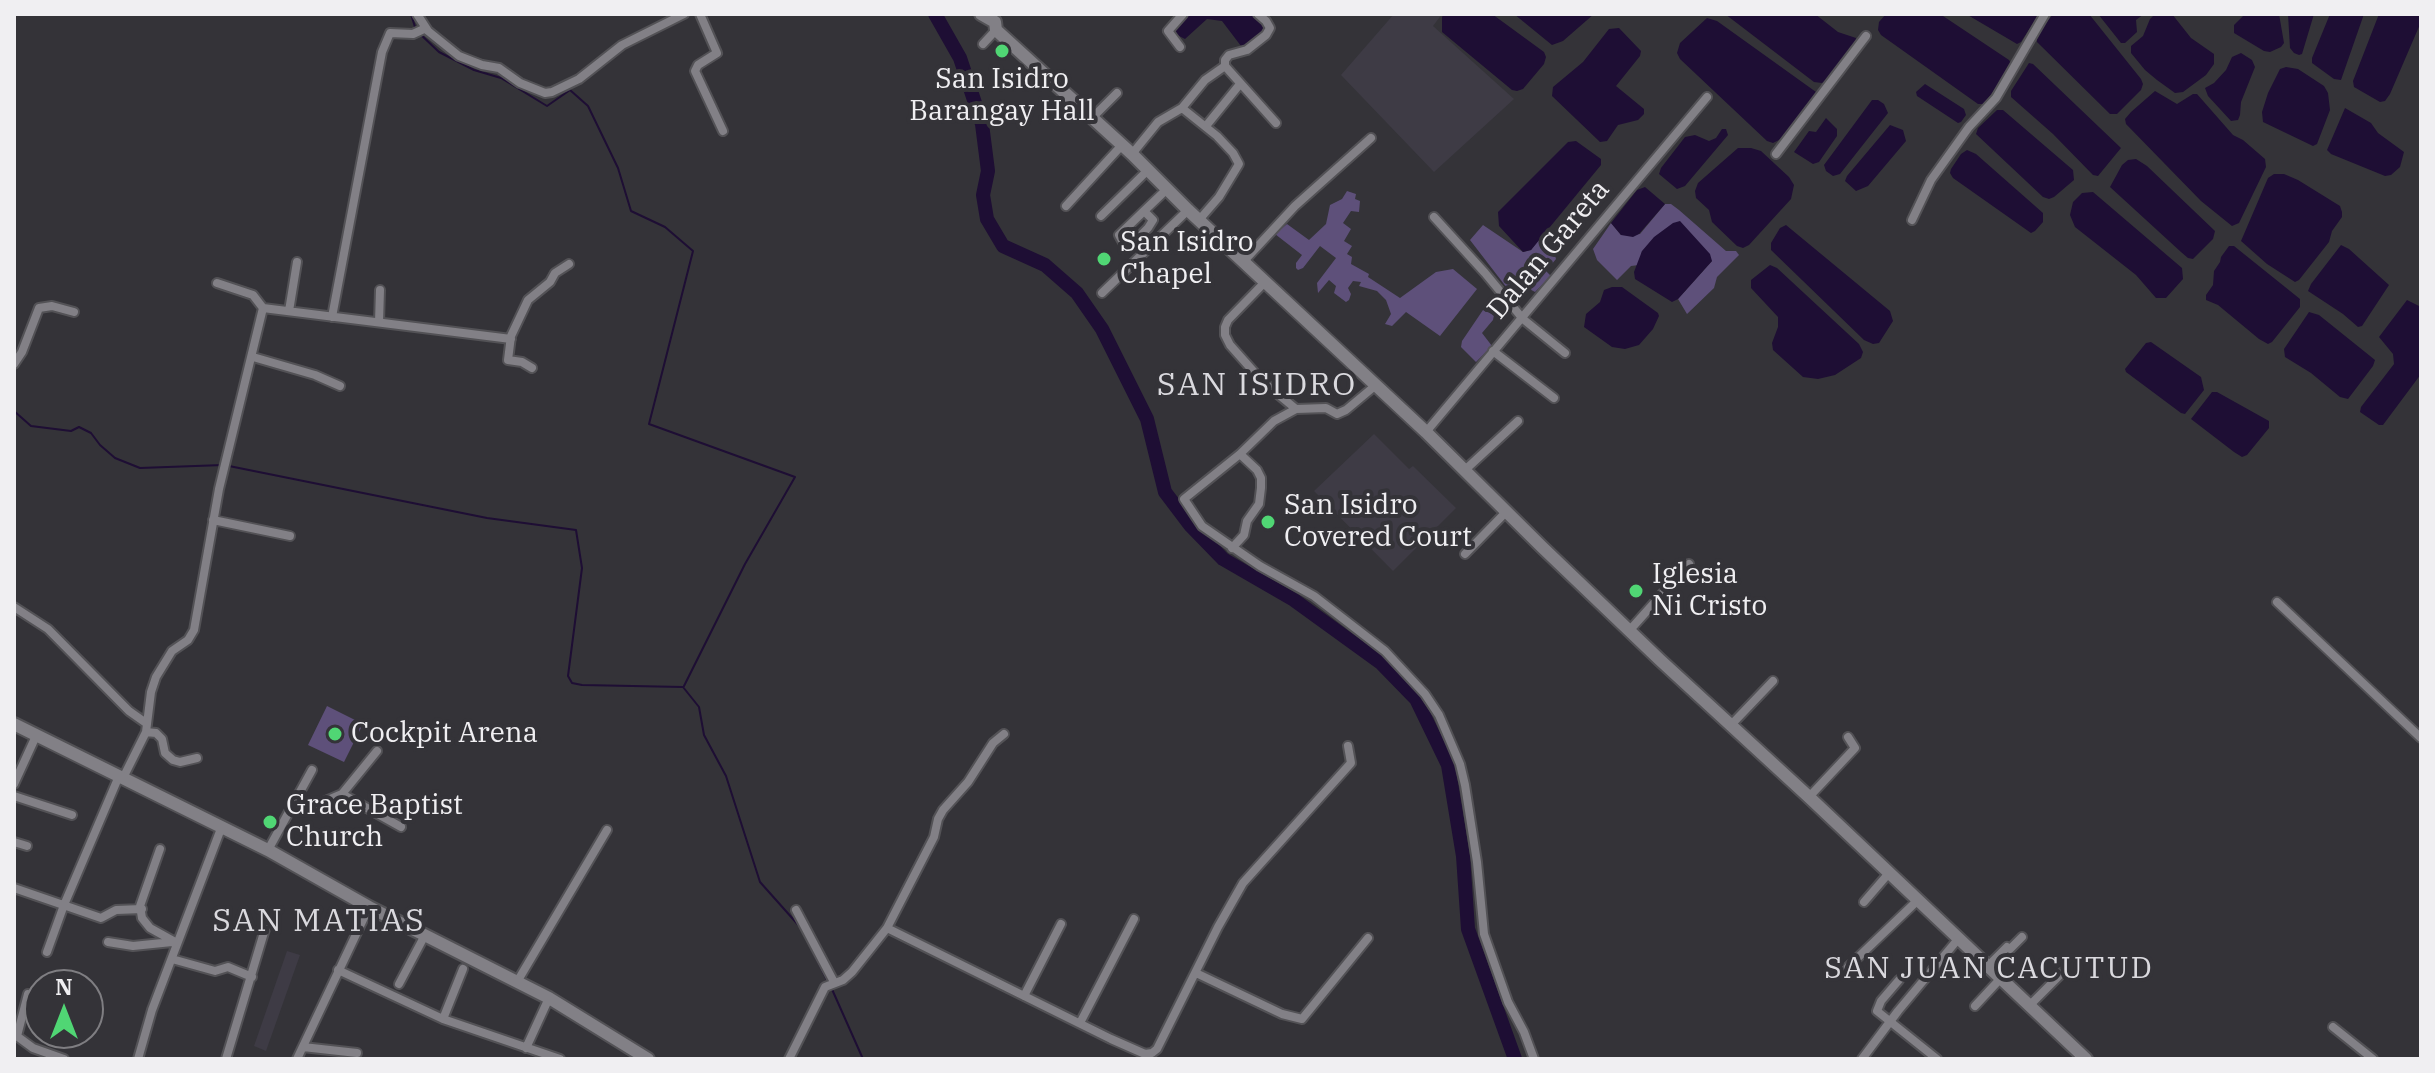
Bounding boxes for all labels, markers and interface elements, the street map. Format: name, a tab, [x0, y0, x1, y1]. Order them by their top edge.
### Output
marker: San Isidro Barangay Hall	[993, 42, 1011, 60]
place label: San Isidro Barangay Hall	[909, 63, 1095, 129]
street label: Dalan Gareta	[1481, 174, 1617, 326]
place label: San Isidro Chapel	[1120, 226, 1254, 292]
marker: San Isidro Chapel	[1095, 250, 1113, 268]
district label: SAN ISIDRO	[1157, 367, 1357, 405]
place label: San Isidro Covered Court	[1284, 489, 1472, 555]
marker: San Isidro Covered Court	[1259, 513, 1277, 531]
place label: Iglesia Ni Cristo	[1652, 558, 1767, 624]
marker: Iglesia Ni Cristo	[1627, 582, 1645, 600]
place label: Cockpit Arena	[351, 717, 538, 751]
marker: Cockpit Arena	[326, 725, 344, 743]
place label: Grace Baptist Church	[286, 789, 463, 855]
marker: Grace Baptist Church	[261, 813, 279, 831]
district label: SAN MATIAS	[212, 903, 426, 941]
district label: SAN JUAN CACUTUD	[1824, 951, 2154, 987]
north arrow	[24, 969, 104, 1049]
text: N	[55, 972, 73, 1001]

